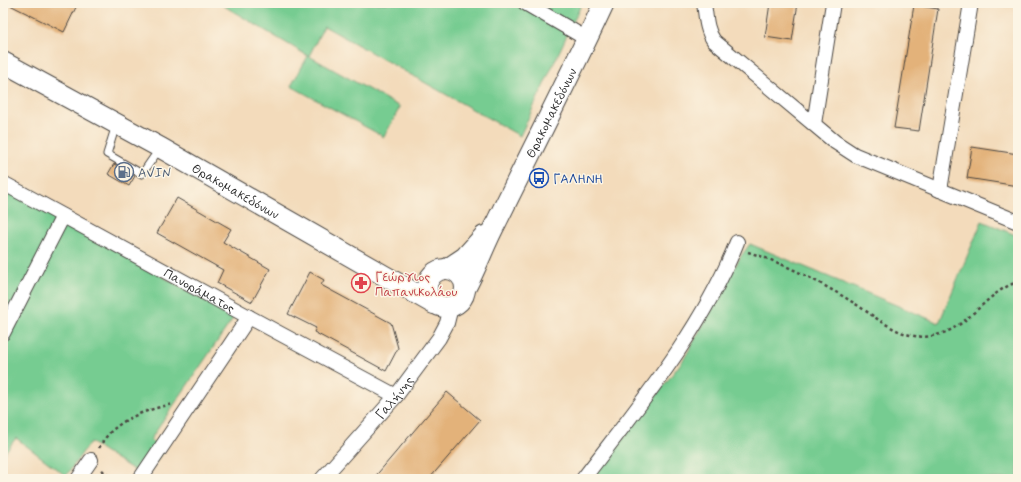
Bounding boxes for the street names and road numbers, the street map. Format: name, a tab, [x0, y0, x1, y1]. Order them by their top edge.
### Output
street label: Θρακομακεδόνων	[523, 65, 582, 161]
street label: Θρακομακεδόνων	[188, 160, 282, 224]
street label: Πανοράματος	[160, 265, 238, 318]
street label: Γαλήνης	[372, 373, 418, 423]

